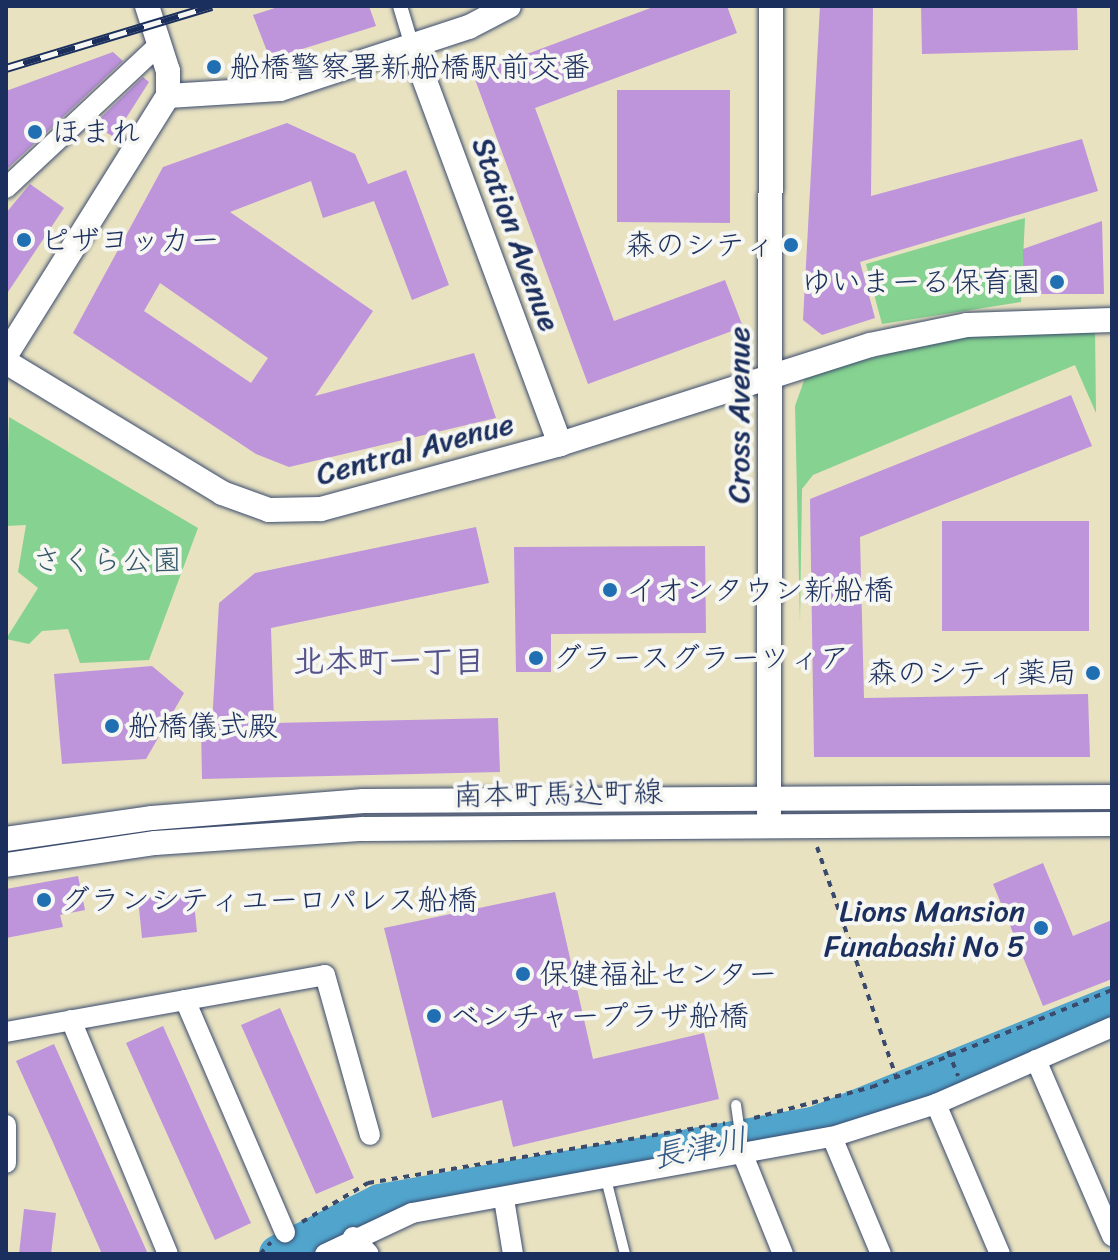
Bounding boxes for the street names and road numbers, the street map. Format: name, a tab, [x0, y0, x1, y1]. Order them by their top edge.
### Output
street label: Station Avenue	[464, 132, 568, 336]
street label: Cross Avenue	[721, 327, 757, 503]
street label: Central Avenue	[312, 405, 518, 493]
street label: 南本町馬込町線	[453, 774, 663, 814]

